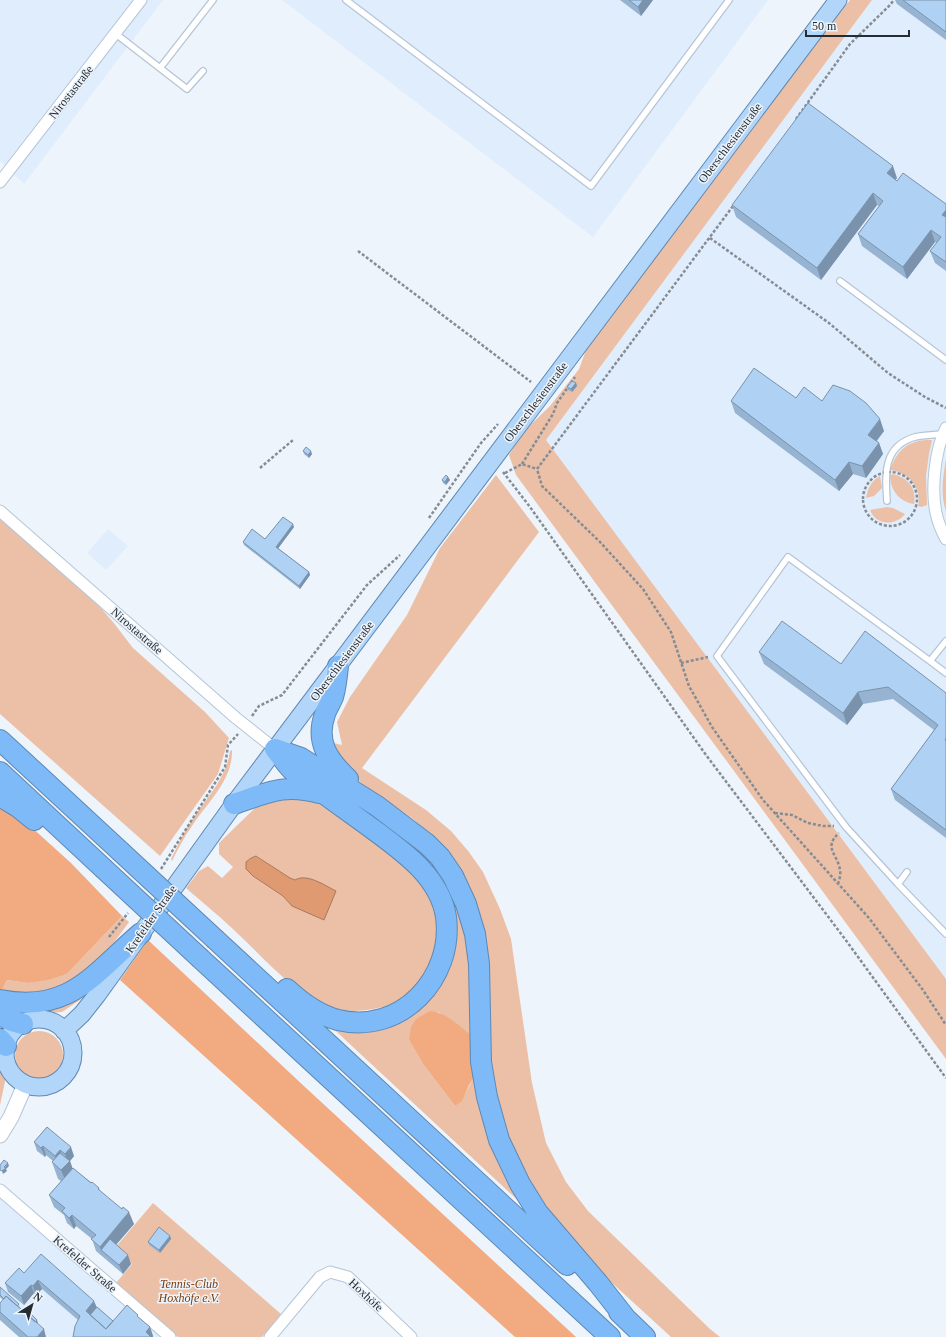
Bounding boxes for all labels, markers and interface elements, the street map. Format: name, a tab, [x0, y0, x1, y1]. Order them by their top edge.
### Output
scale bar	[806, 12, 909, 38]
text: 50 m	[812, 19, 837, 33]
street label: Nirostastraße	[46, 62, 96, 122]
street label: Oberschlesienstraße	[695, 100, 765, 186]
street label: Oberschlesienstraße	[501, 359, 571, 445]
street label: Nirostastraße	[108, 605, 166, 657]
street label: Oberschlesienstraße	[307, 618, 377, 704]
street label: Krefelder Straße	[122, 882, 180, 956]
street label: Krefelder Straße	[50, 1233, 120, 1295]
street label: Hoxhöfe	[346, 1276, 386, 1314]
park label: Tennis-Club Hoxhöfe e.V.	[158, 1277, 220, 1305]
north arrow	[12, 1285, 52, 1325]
text: N	[31, 1290, 45, 1304]

